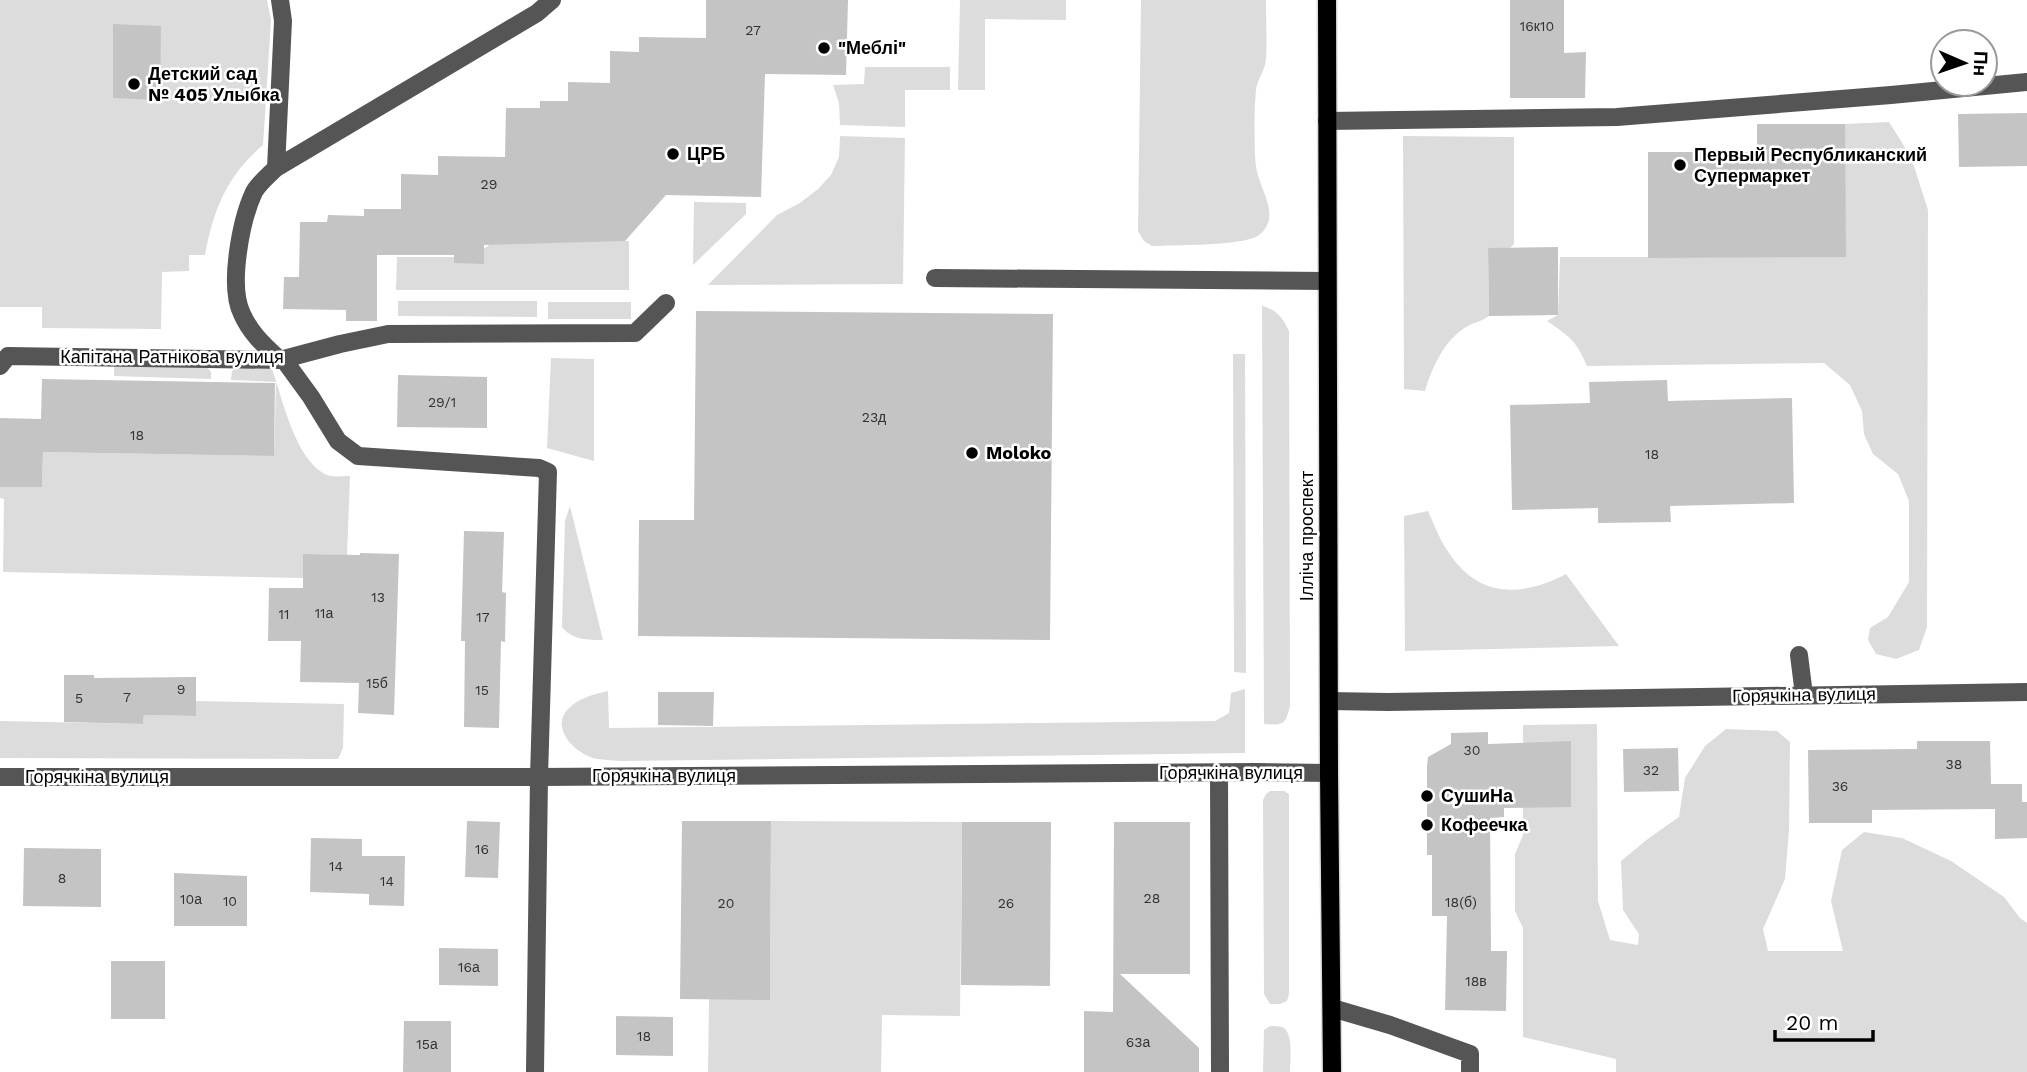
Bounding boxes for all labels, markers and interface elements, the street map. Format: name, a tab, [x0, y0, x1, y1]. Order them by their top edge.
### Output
house number: 16к10	[1520, 18, 1554, 34]
house number: 27	[745, 22, 761, 38]
north arrow	[1929, 28, 1999, 98]
place label: "Меблі"	[838, 37, 906, 58]
marker: "Меблі"	[816, 40, 832, 56]
text: Пн	[1969, 51, 1992, 77]
place label: Детский сад № 405 Улыбка	[148, 63, 281, 105]
marker: Детский сад № 405 Улыбка	[126, 76, 142, 92]
place label: ЦРБ	[687, 143, 725, 164]
place label: Первый Республиканский Супермаркет	[1694, 144, 1927, 186]
marker: ЦРБ	[665, 146, 681, 162]
marker: Первый Республиканский Супермаркет	[1672, 157, 1688, 173]
house number: 29	[481, 176, 497, 192]
street label: Капітана Ратнікова вулиця	[60, 346, 284, 367]
house number: 29/1	[428, 394, 456, 410]
house number: 23д	[862, 409, 886, 425]
house number: 18	[130, 427, 144, 443]
place label: Moloko	[986, 442, 1051, 463]
marker: Moloko	[964, 445, 980, 461]
house number: 18	[1645, 446, 1659, 462]
street label: Ілліча проспект	[1296, 471, 1317, 601]
house number: 13	[371, 589, 385, 605]
house number: 11а	[315, 605, 334, 621]
house number: 11	[279, 606, 289, 622]
house number: 17	[476, 609, 490, 625]
house number: 15б	[366, 675, 388, 691]
house number: 9	[177, 681, 185, 697]
house number: 15	[475, 682, 489, 698]
street label: Горячкіна вулиця	[1732, 683, 1876, 706]
house number: 7	[123, 689, 131, 705]
house number: 5	[75, 690, 83, 706]
house number: 30	[1464, 742, 1480, 758]
house number: 38	[1946, 756, 1962, 772]
street label: Горячкіна вулиця	[1159, 762, 1303, 783]
house number: 32	[1643, 762, 1659, 778]
street label: Горячкіна вулиця	[592, 765, 736, 786]
street label: Горячкіна вулиця	[25, 766, 169, 787]
house number: 36	[1832, 778, 1848, 794]
place label: СушиНа	[1441, 785, 1514, 806]
marker: СушиНа	[1419, 788, 1435, 804]
place label: Кофеечка	[1441, 814, 1529, 835]
marker: Кофеечка	[1419, 817, 1435, 833]
house number: 16	[475, 841, 489, 857]
house number: 14	[329, 858, 343, 874]
house number: 8	[58, 870, 66, 886]
house number: 14	[380, 873, 394, 889]
house number: 28	[1144, 890, 1160, 906]
house number: 10а	[180, 891, 202, 907]
house number: 10	[223, 893, 237, 909]
house number: 18(б)	[1445, 894, 1477, 910]
house number: 20	[718, 895, 734, 911]
house number: 26	[998, 895, 1014, 911]
house number: 16а	[458, 959, 480, 975]
house number: 18в	[1465, 973, 1487, 989]
scale bar	[1775, 998, 1873, 1042]
text: 20 m	[1786, 1010, 1838, 1035]
house number: 18	[637, 1028, 651, 1044]
house number: 63а	[1126, 1034, 1150, 1050]
house number: 15а	[416, 1036, 438, 1052]

